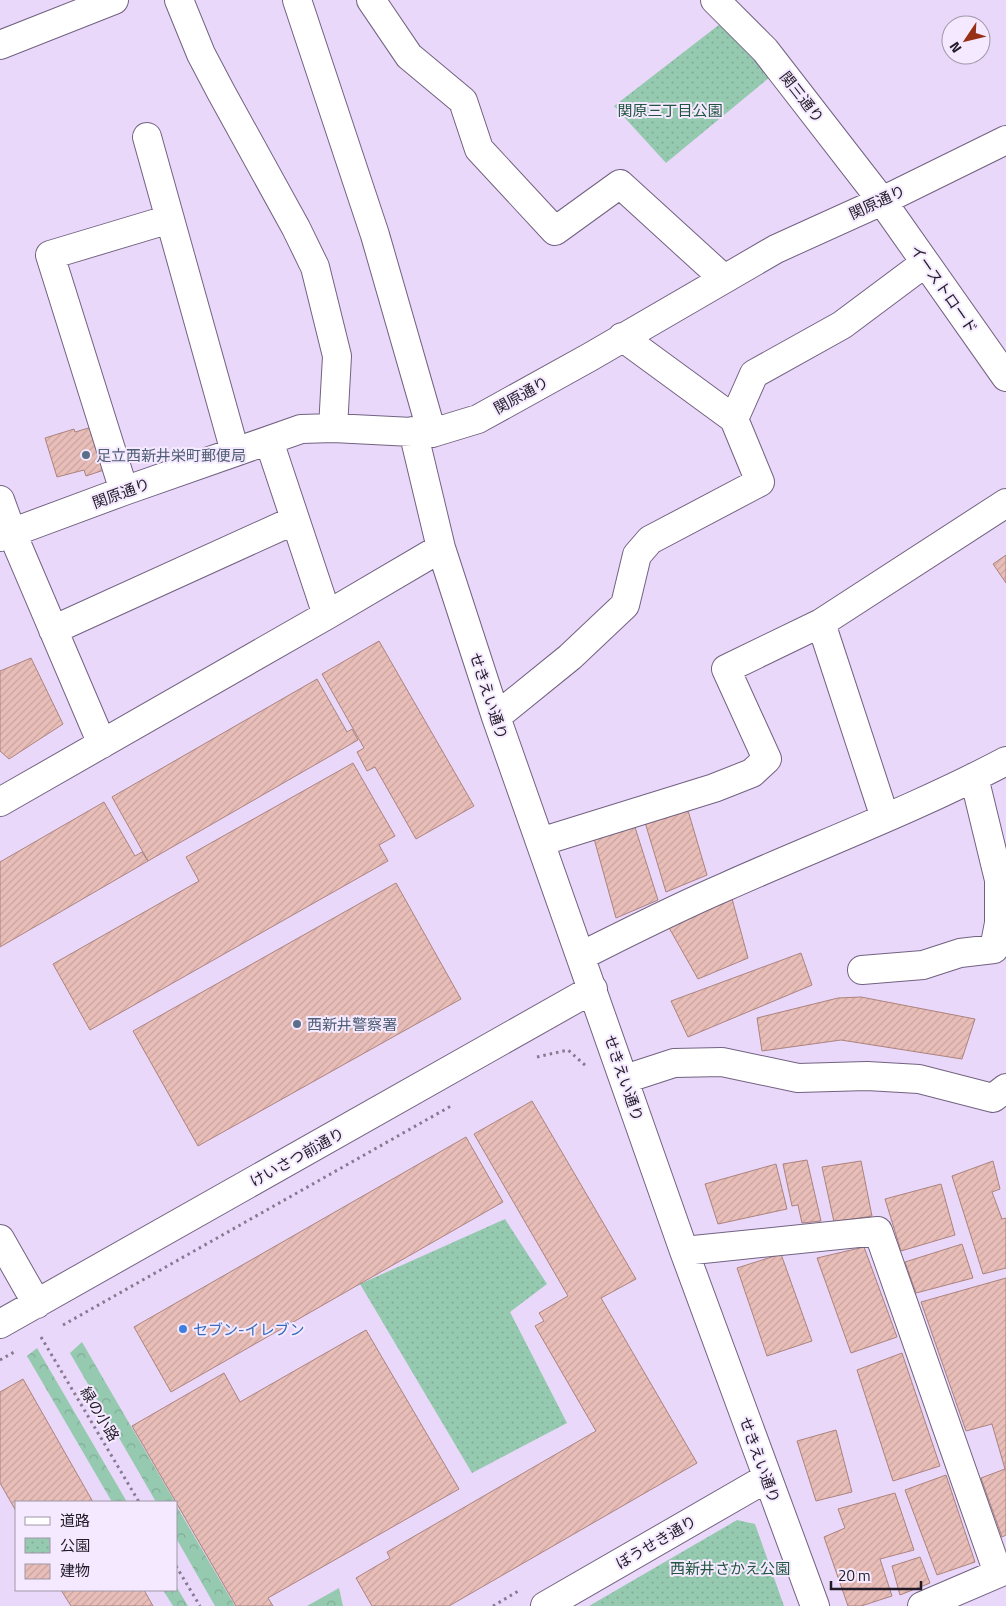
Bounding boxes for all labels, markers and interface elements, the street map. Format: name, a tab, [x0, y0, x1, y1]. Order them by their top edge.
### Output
north arrow	[941, 15, 991, 65]
text: N	[944, 38, 966, 58]
street label: 関三通り	[774, 66, 830, 128]
park label: 関原三丁目公園	[617, 99, 723, 122]
street label: 関原通り	[845, 179, 909, 225]
street label: イーストロード	[905, 240, 983, 338]
street label: 関原通り	[489, 370, 553, 420]
place label: 足立西新井栄町郵便局	[96, 444, 246, 467]
marker: 足立西新井栄町郵便局	[80, 449, 92, 461]
street label: 関原通り	[89, 472, 153, 514]
street label: せきえい通り	[464, 650, 514, 742]
place label: 西新井警察署	[307, 1013, 397, 1036]
marker: 西新井警察署	[291, 1018, 303, 1030]
street label: せきえい通り	[598, 1032, 650, 1124]
street label: けいさつ前通り	[246, 1121, 348, 1193]
place label: セブン-イレブン	[193, 1318, 305, 1341]
marker: セブン-イレブン	[177, 1323, 189, 1335]
street label: 緑の小路	[75, 1382, 125, 1446]
street label: せきえい通り	[734, 1414, 786, 1506]
legend	[15, 1501, 178, 1591]
text: 道路	[60, 1509, 90, 1532]
street label: ぼうせき通り	[611, 1510, 701, 1574]
text: 公園	[60, 1534, 90, 1557]
park label: 西新井さかえ公園	[670, 1557, 790, 1580]
scale bar	[831, 1558, 921, 1590]
text: 建物	[60, 1559, 90, 1582]
text: 20 m	[838, 1564, 871, 1587]

